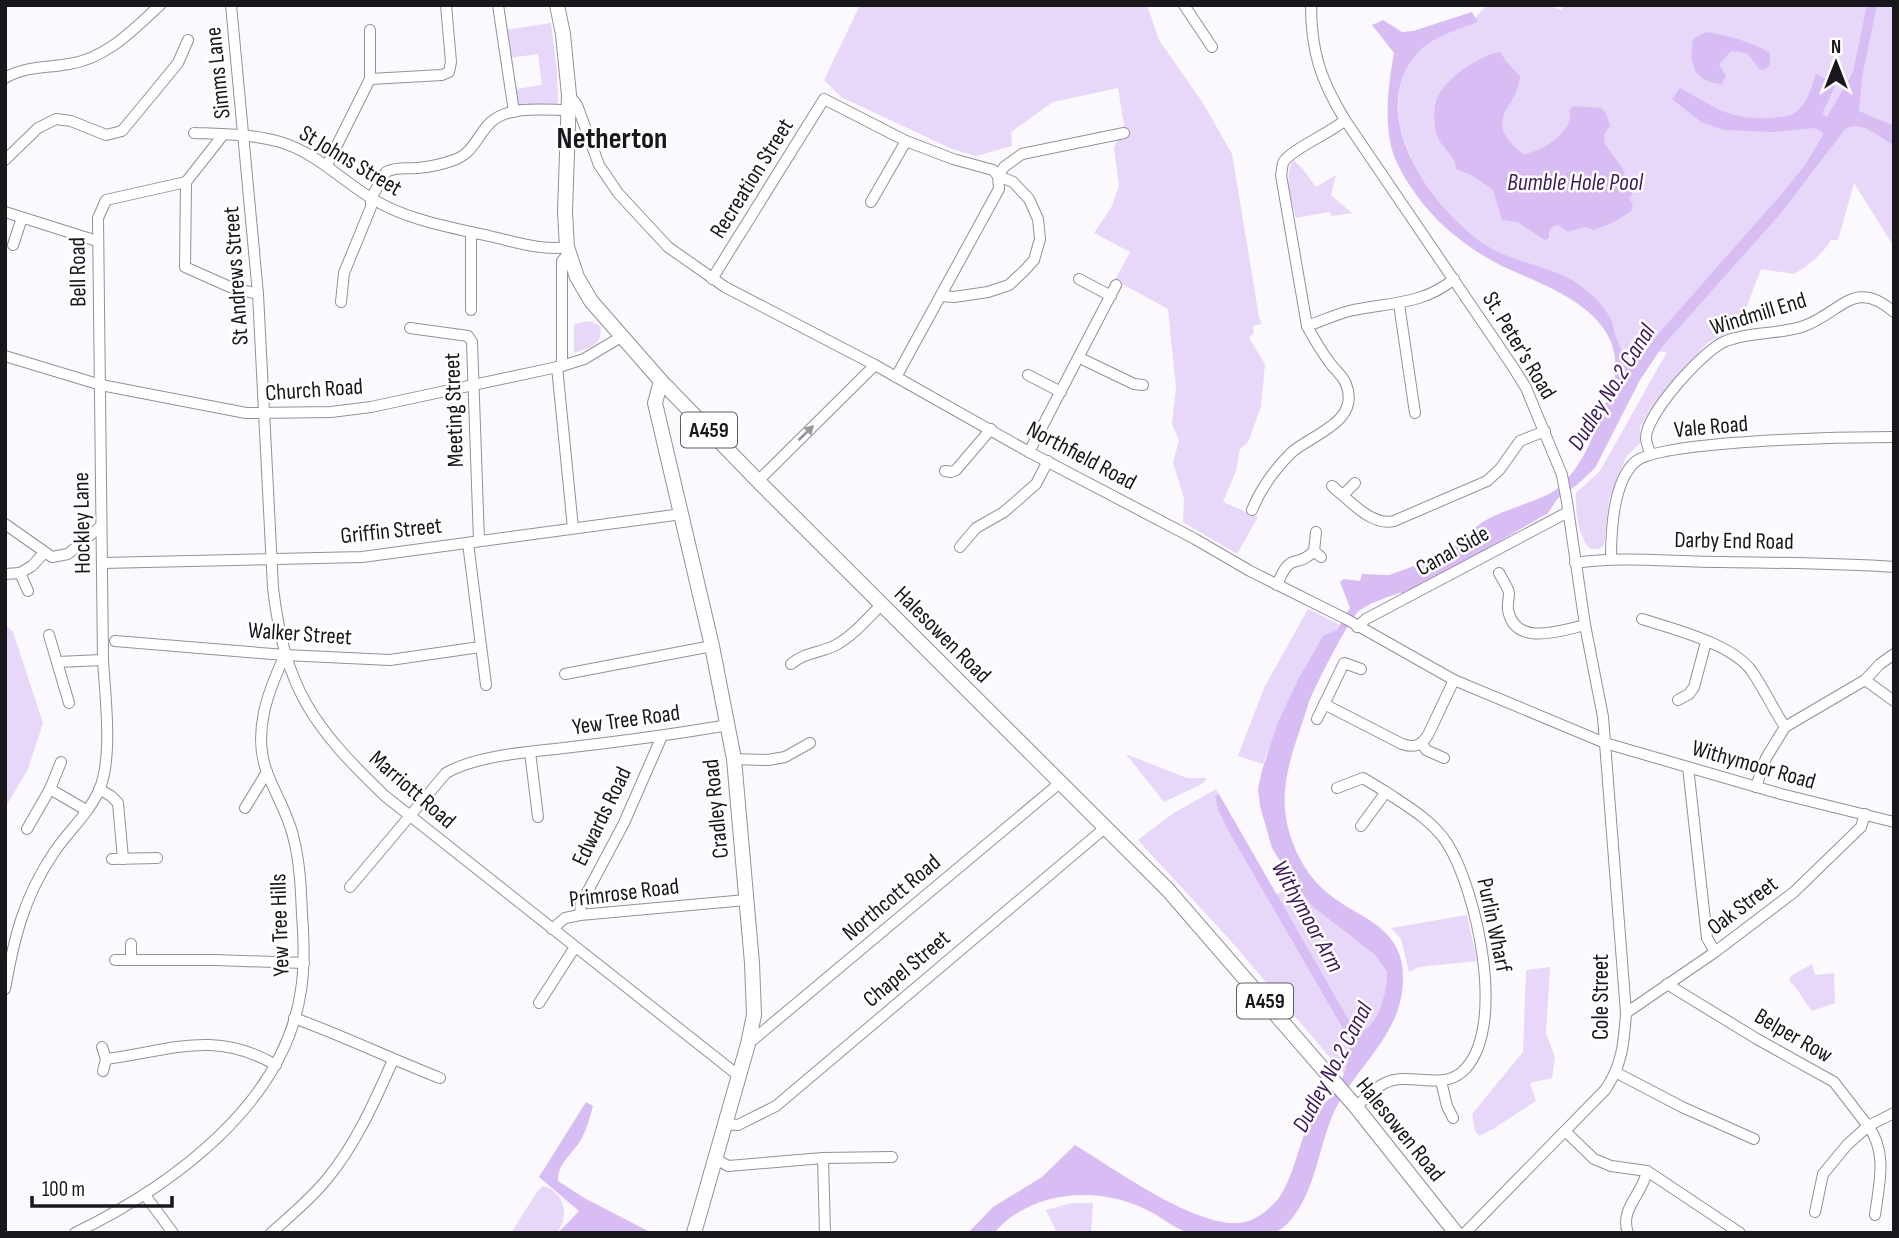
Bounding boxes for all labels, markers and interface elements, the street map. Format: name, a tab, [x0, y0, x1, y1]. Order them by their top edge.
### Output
street label: Simms Lane	[199, 26, 237, 120]
north arrow	[1801, 28, 1871, 98]
text: N	[1831, 36, 1841, 59]
street label: Recreation Street	[704, 114, 800, 244]
street label: St Johns Street	[294, 119, 407, 202]
district label: Netherton	[557, 121, 667, 157]
water label: Bumble Hole Pool	[1507, 168, 1643, 197]
street label: St Andrews Street	[217, 206, 255, 346]
street label: Bell Road	[63, 237, 93, 307]
street label: Windmill End	[1707, 286, 1810, 342]
street label: St. Peter's Road	[1476, 287, 1562, 404]
water label: Dudley No.2 Canal	[1561, 318, 1662, 456]
street label: Meeting Street	[438, 352, 470, 468]
street label: Church Road	[264, 373, 364, 407]
street label: Vale Road	[1673, 410, 1749, 444]
road number: A459	[681, 412, 737, 448]
street label: Northfield Road	[1022, 415, 1141, 496]
one-way arrow	[798, 424, 815, 441]
street label: Hockley Lane	[67, 472, 97, 574]
street label: Griffin Street	[339, 512, 443, 550]
street label: Canal Side	[1411, 519, 1494, 582]
street label: Darby End Road	[1674, 526, 1794, 556]
street label: Halesowen Road	[888, 580, 997, 689]
street label: Walker Street	[247, 616, 353, 652]
street label: Yew Tree Road	[570, 699, 682, 741]
street label: Withymoor Road	[1689, 734, 1819, 796]
street label: Marriott Road	[363, 745, 461, 835]
street label: Cradley Road	[697, 758, 735, 860]
street label: Edwards Road	[566, 762, 638, 870]
street label: Northcott Road	[837, 849, 946, 947]
water label: Withymoor Arm	[1265, 855, 1350, 977]
street label: Oak Street	[1702, 870, 1783, 941]
street label: Primrose Road	[568, 872, 681, 914]
street label: Yew Tree Hills	[264, 873, 296, 977]
street label: Purlin Wharf	[1470, 875, 1518, 975]
street label: Chapel Street	[857, 924, 956, 1013]
street label: Cole Street	[1587, 954, 1615, 1040]
road number: A459	[1237, 984, 1293, 1018]
water label: Dudley No.2 Canal	[1286, 997, 1379, 1137]
street label: Belper Row	[1749, 1002, 1838, 1069]
street label: Halesowen Road	[1350, 1072, 1451, 1187]
scale bar	[32, 1164, 172, 1208]
text: 100 m	[42, 1177, 85, 1202]

